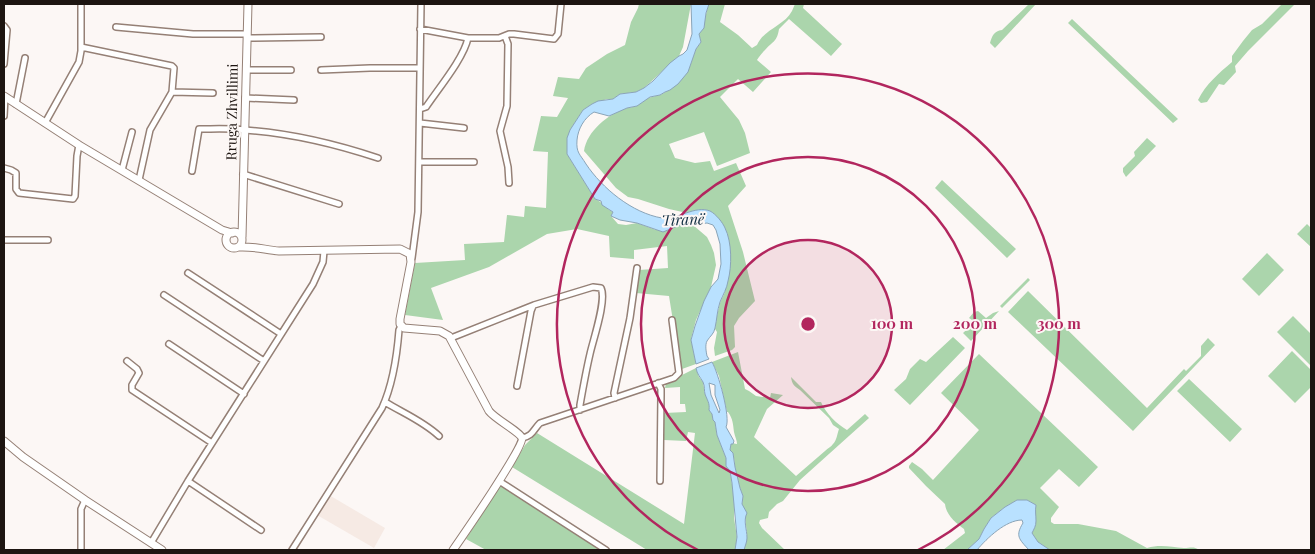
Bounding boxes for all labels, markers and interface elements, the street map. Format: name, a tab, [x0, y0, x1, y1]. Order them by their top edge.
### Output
street label: Rruga Zhvillimi	[221, 63, 242, 161]
water label: Tiranë	[661, 208, 706, 230]
text: 100 m	[871, 313, 914, 333]
text: 200 m	[953, 313, 998, 333]
text: 300 m	[1037, 313, 1081, 333]
centre of rings	[799, 315, 817, 333]

